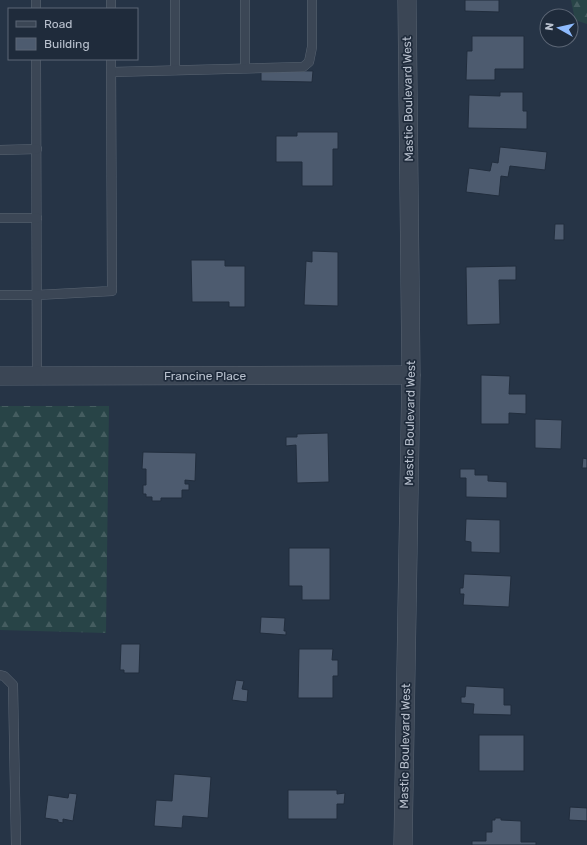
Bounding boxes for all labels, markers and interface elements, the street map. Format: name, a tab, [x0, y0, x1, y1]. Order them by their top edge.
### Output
legend	[8, 8, 138, 60]
north arrow	[539, 8, 579, 48]
text: Road	[44, 17, 72, 31]
text: N	[543, 22, 557, 32]
street label: Mastic Boulevard West	[400, 36, 416, 162]
text: Building	[44, 37, 90, 51]
street label: Mastic Boulevard West	[402, 360, 418, 486]
street label: Francine Place	[164, 369, 246, 383]
street label: Mastic Boulevard West	[397, 683, 413, 809]

